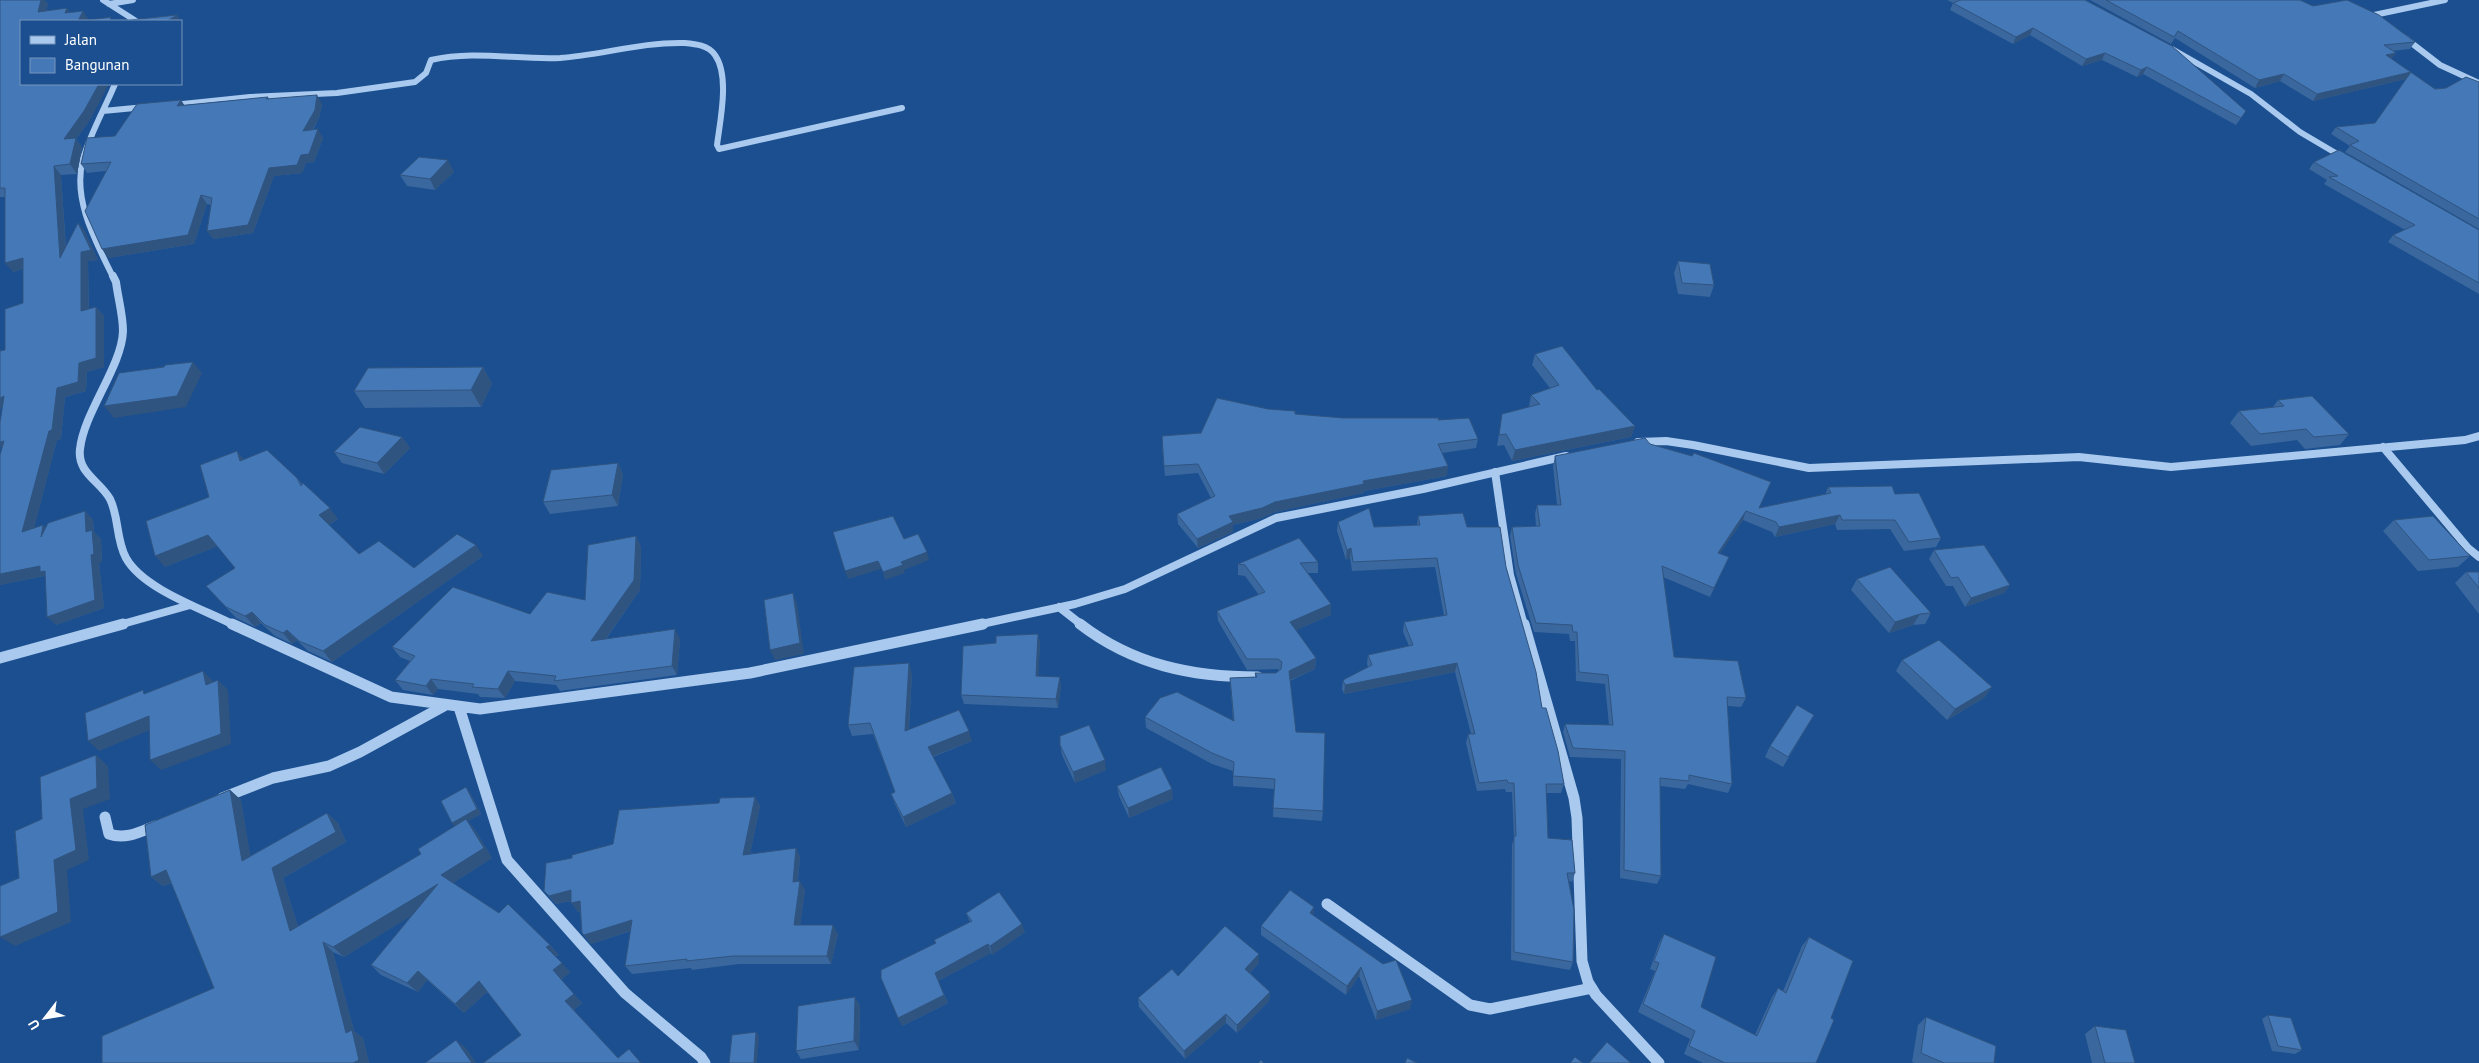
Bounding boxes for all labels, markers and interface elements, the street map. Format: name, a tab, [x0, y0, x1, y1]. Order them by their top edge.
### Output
legend	[20, 20, 182, 85]
text: Jalan	[64, 30, 97, 49]
text: Bangunan	[65, 55, 129, 74]
north arrow	[20, 993, 70, 1043]
text: U	[24, 1016, 44, 1033]

